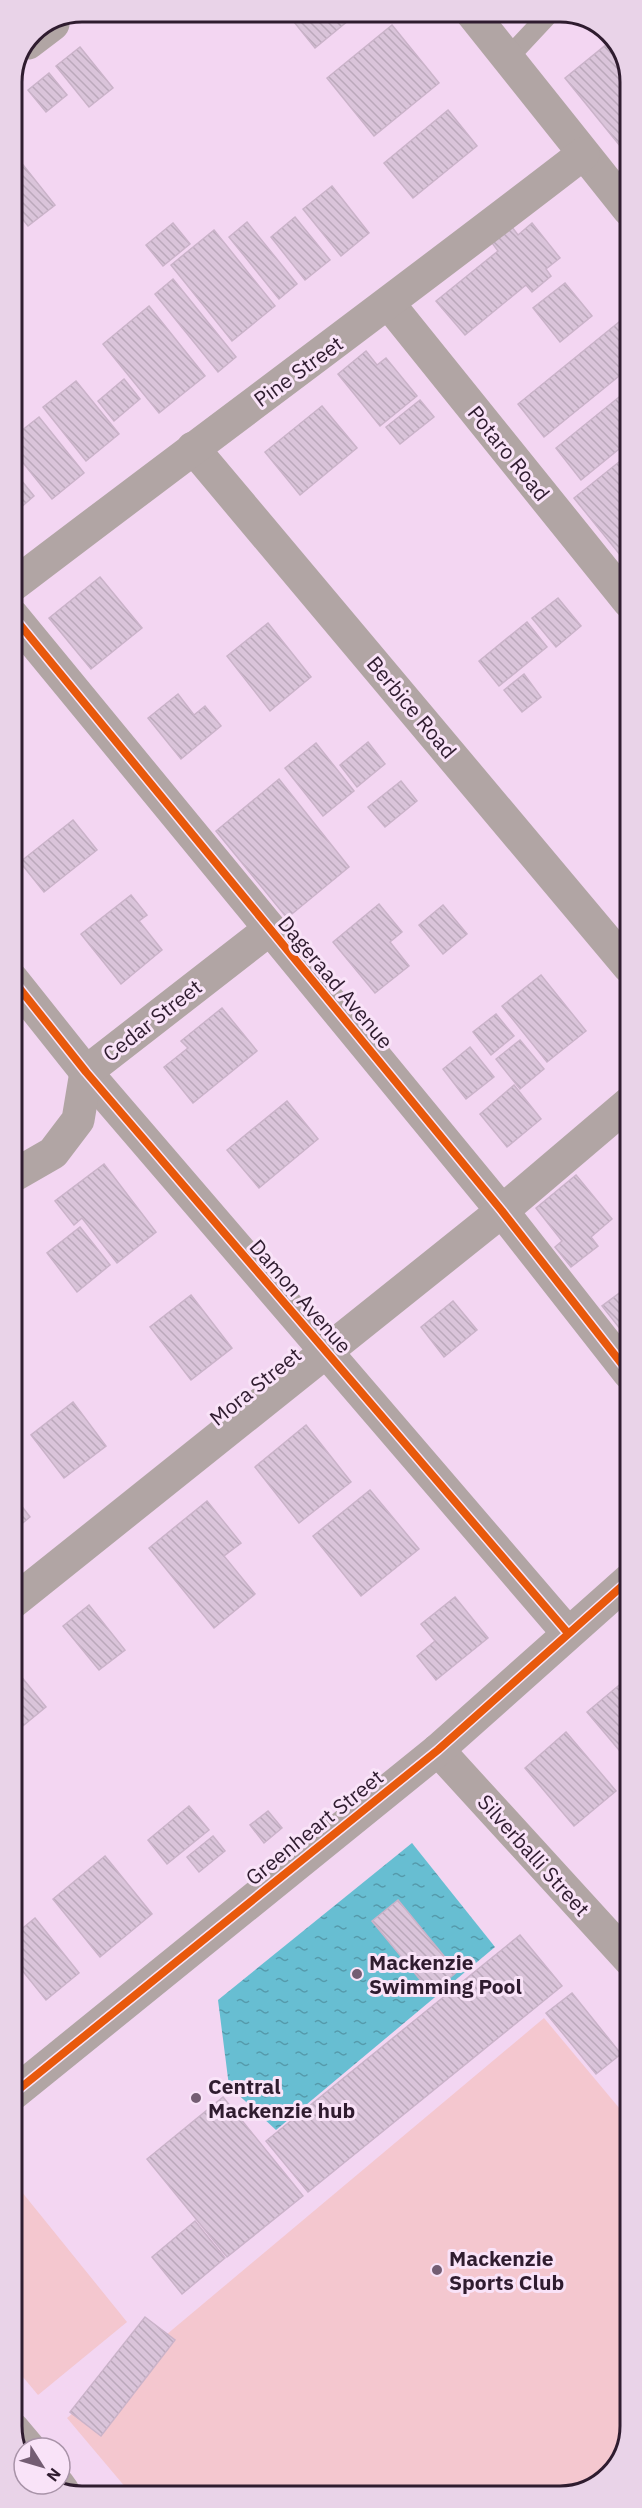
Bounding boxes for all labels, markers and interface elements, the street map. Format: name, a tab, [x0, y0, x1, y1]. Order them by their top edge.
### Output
street label: Pine Street	[248, 329, 348, 413]
street label: Potaro Road	[462, 399, 556, 507]
street label: Berbice Road	[361, 650, 463, 764]
street label: Dageraad Avenue	[272, 910, 400, 1054]
street label: Cedar Street	[97, 973, 207, 1067]
street label: Damon Avenue	[244, 1233, 358, 1359]
street label: Mora Street	[203, 1340, 307, 1432]
street label: Greenheart Street	[239, 1763, 389, 1891]
street label: Silverballi Street	[472, 1788, 596, 1922]
place label: Mackenzie Swimming Pool	[369, 1948, 522, 2000]
marker: Mackenzie Swimming Pool	[350, 1967, 364, 1981]
place label: Central Mackenzie hub	[208, 2072, 355, 2124]
marker: Central Mackenzie hub	[189, 2091, 203, 2105]
place label: Mackenzie Sports Club	[449, 2244, 564, 2296]
marker: Mackenzie Sports Club	[430, 2263, 444, 2277]
north arrow	[12, 2436, 72, 2496]
text: N	[43, 2464, 65, 2486]

